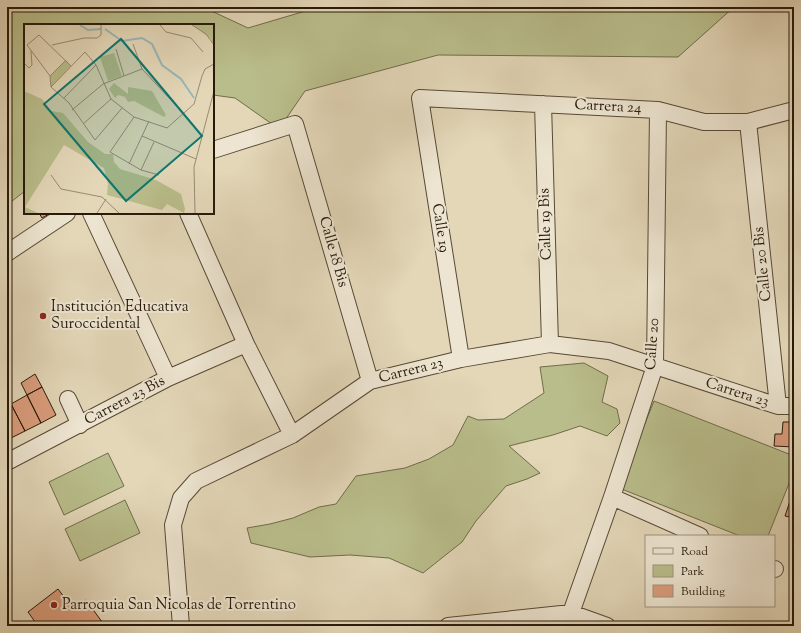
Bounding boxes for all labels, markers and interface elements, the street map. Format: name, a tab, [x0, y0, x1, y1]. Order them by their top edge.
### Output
inset map	[24, 24, 214, 214]
street label: Carrera 24	[574, 95, 643, 119]
street label: Calle 19 Bis	[534, 187, 558, 260]
street label: Calle 19	[426, 202, 454, 254]
street label: Calle 18 Bis	[313, 214, 353, 290]
street label: Calle 20 Bis	[749, 226, 777, 302]
place label: Institución Educativa Suroccidental	[51, 297, 189, 335]
marker: Institución Educativa Suroccidental	[38, 311, 48, 321]
street label: Calle 20	[641, 317, 665, 371]
street label: Carrera 23	[377, 353, 445, 389]
street label: Carrera 23 Bis	[81, 371, 169, 431]
street label: Carrera 23	[703, 373, 771, 413]
legend	[645, 535, 775, 607]
text: Road	[681, 543, 708, 561]
text: Park	[681, 563, 704, 581]
text: Building	[681, 583, 725, 601]
place label: Parroquia San Nicolas de Torrentino	[62, 595, 296, 616]
marker: Parroquia San Nicolas de Torrentino	[49, 600, 59, 610]

